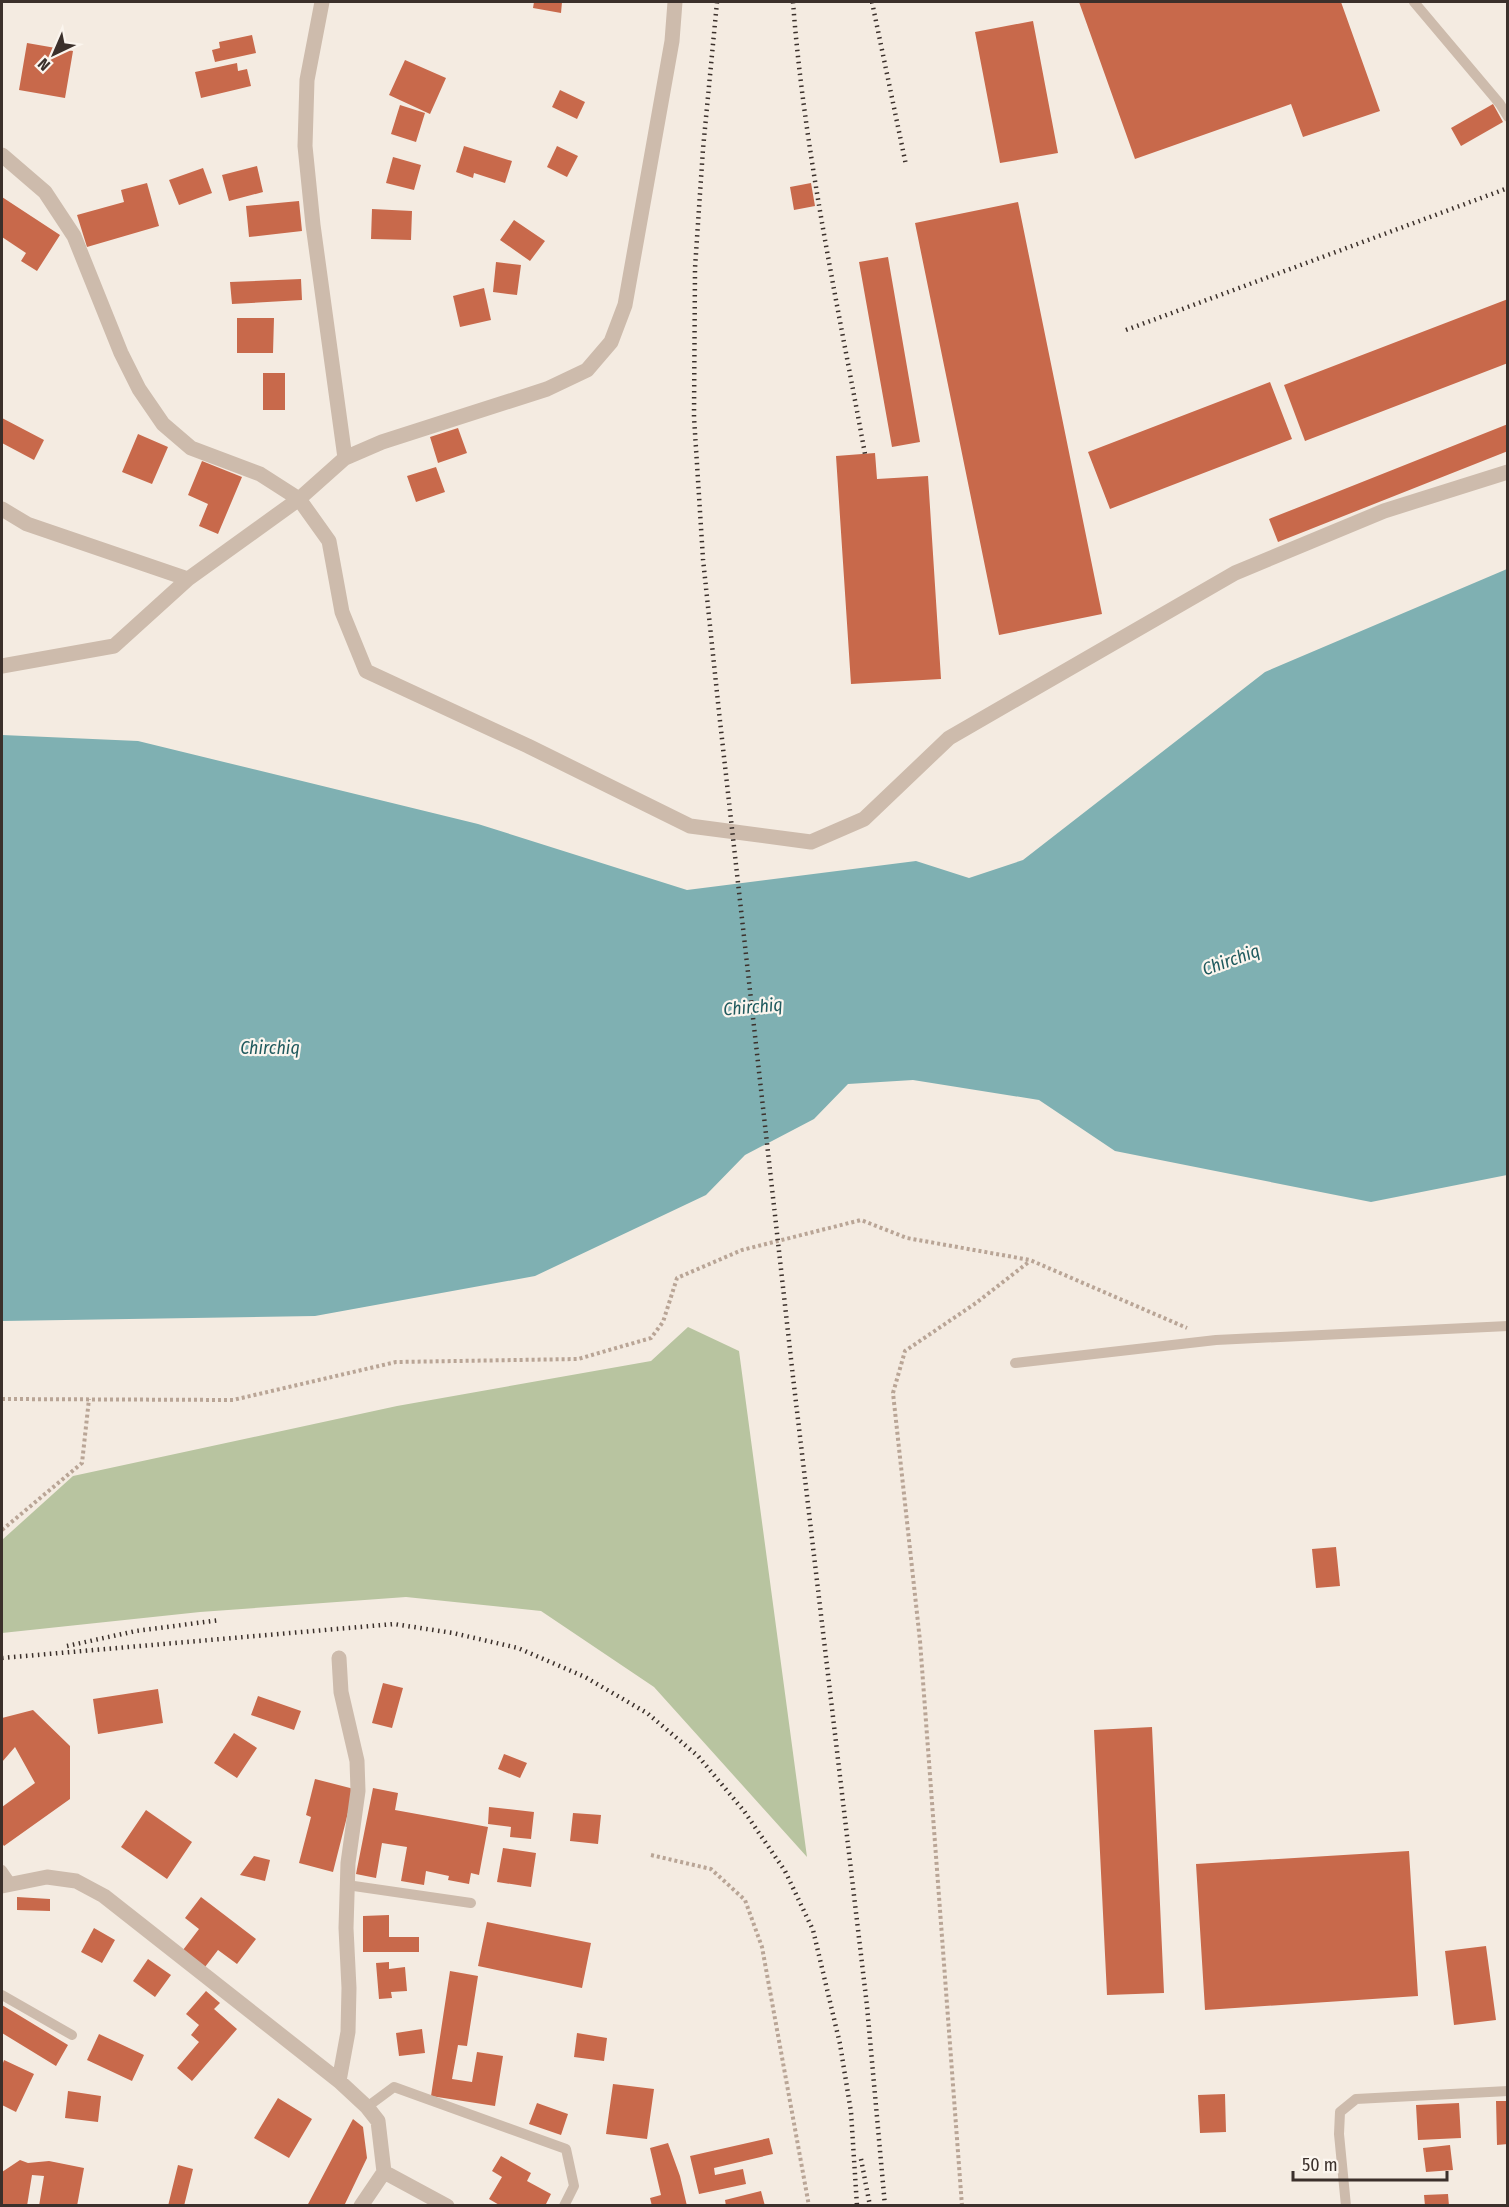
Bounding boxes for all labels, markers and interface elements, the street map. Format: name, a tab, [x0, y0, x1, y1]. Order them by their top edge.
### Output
north arrow	[24, 24, 84, 84]
text: N	[34, 54, 54, 75]
water label: Chirchiq	[1199, 939, 1263, 981]
water label: Chirchiq	[722, 993, 784, 1021]
water label: Chirchiq	[240, 1037, 300, 1059]
scale bar	[1293, 2144, 1448, 2182]
text: 50 m	[1302, 2154, 1338, 2176]

